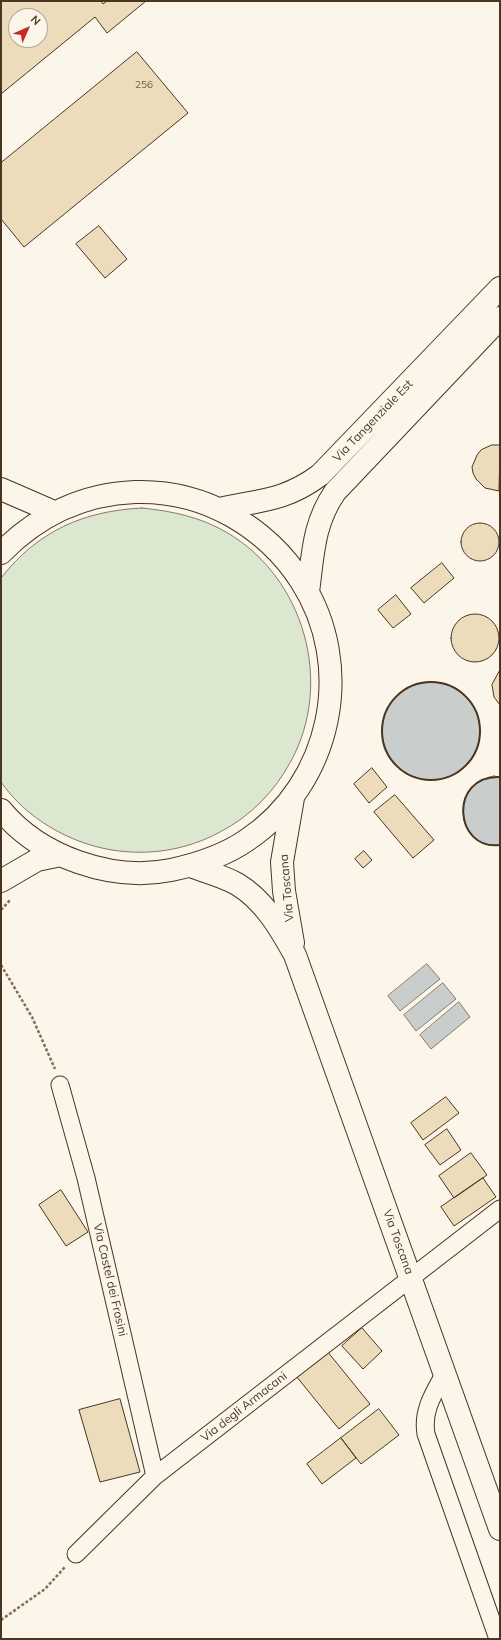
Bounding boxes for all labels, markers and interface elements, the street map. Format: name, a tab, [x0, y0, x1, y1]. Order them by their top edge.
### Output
north arrow	[8, 8, 48, 48]
text: N	[28, 12, 44, 28]
house number: 256	[135, 79, 153, 91]
street label: Via Tangenziale Est	[330, 377, 416, 465]
street label: Via Toscana	[277, 853, 297, 923]
street label: Via Toscana	[380, 1208, 416, 1276]
street label: Via Castel dei Frosini	[90, 1222, 130, 1338]
street label: Via degli Armacani	[198, 1369, 290, 1445]

